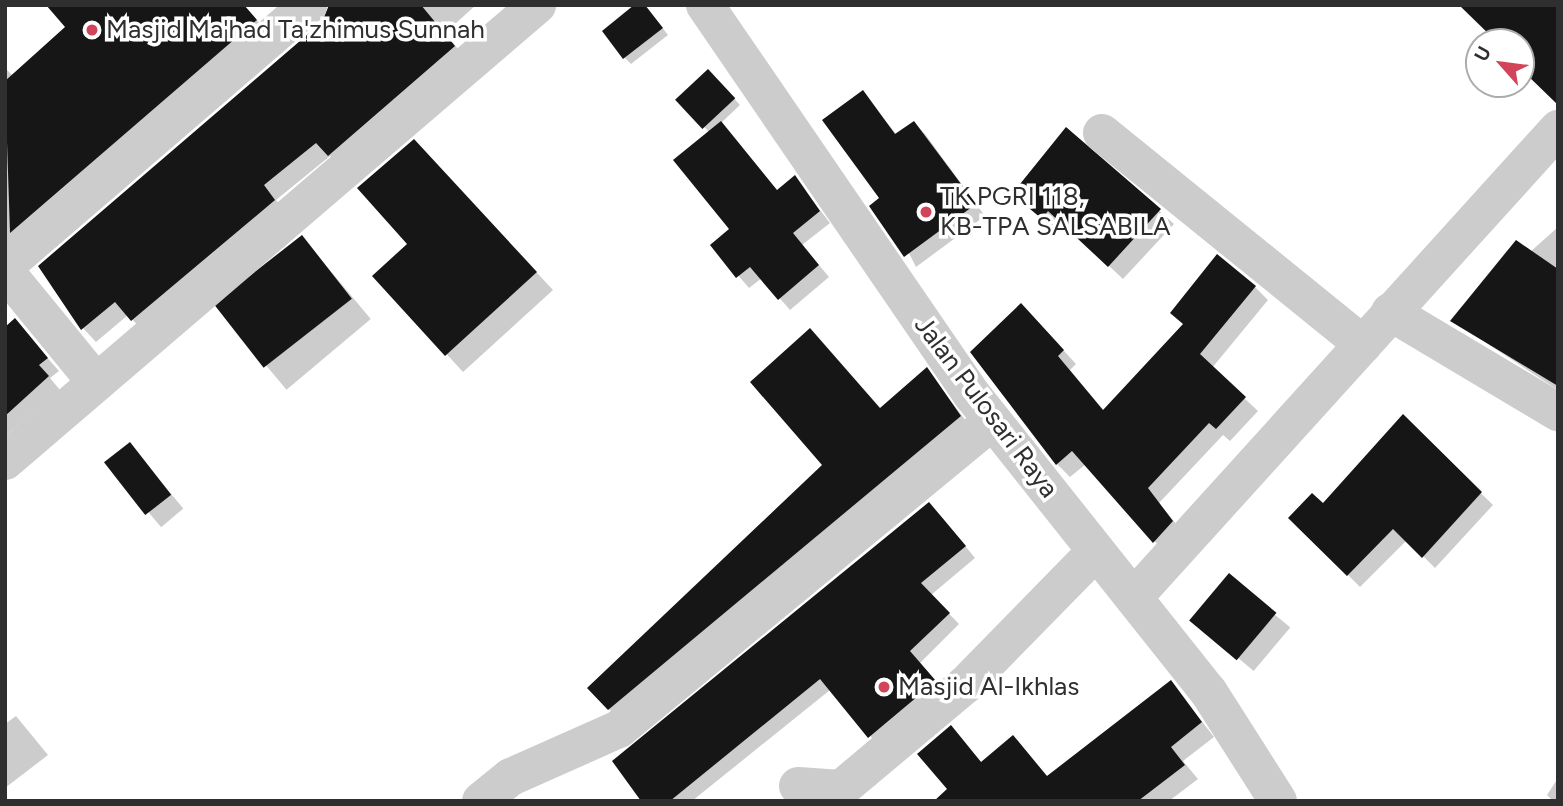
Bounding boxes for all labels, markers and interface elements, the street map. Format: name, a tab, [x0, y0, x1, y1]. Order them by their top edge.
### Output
place label: Masjid Ma'had Ta'zhimus Sunnah	[106, 14, 485, 46]
marker: Masjid Ma'had Ta'zhimus Sunnah	[84, 22, 100, 38]
north arrow	[1465, 28, 1535, 98]
text: U	[1469, 43, 1496, 65]
place label: TK PGRI 118, KB-TPA SALSABILA	[940, 181, 1171, 242]
marker: TK PGRI 118, KB-TPA SALSABILA	[918, 204, 934, 220]
street label: Jalan Pulosari Raya	[908, 310, 1064, 504]
place label: Masjid Al-Ikhlas	[898, 671, 1079, 703]
marker: Masjid Al-Ikhlas	[876, 679, 892, 695]

